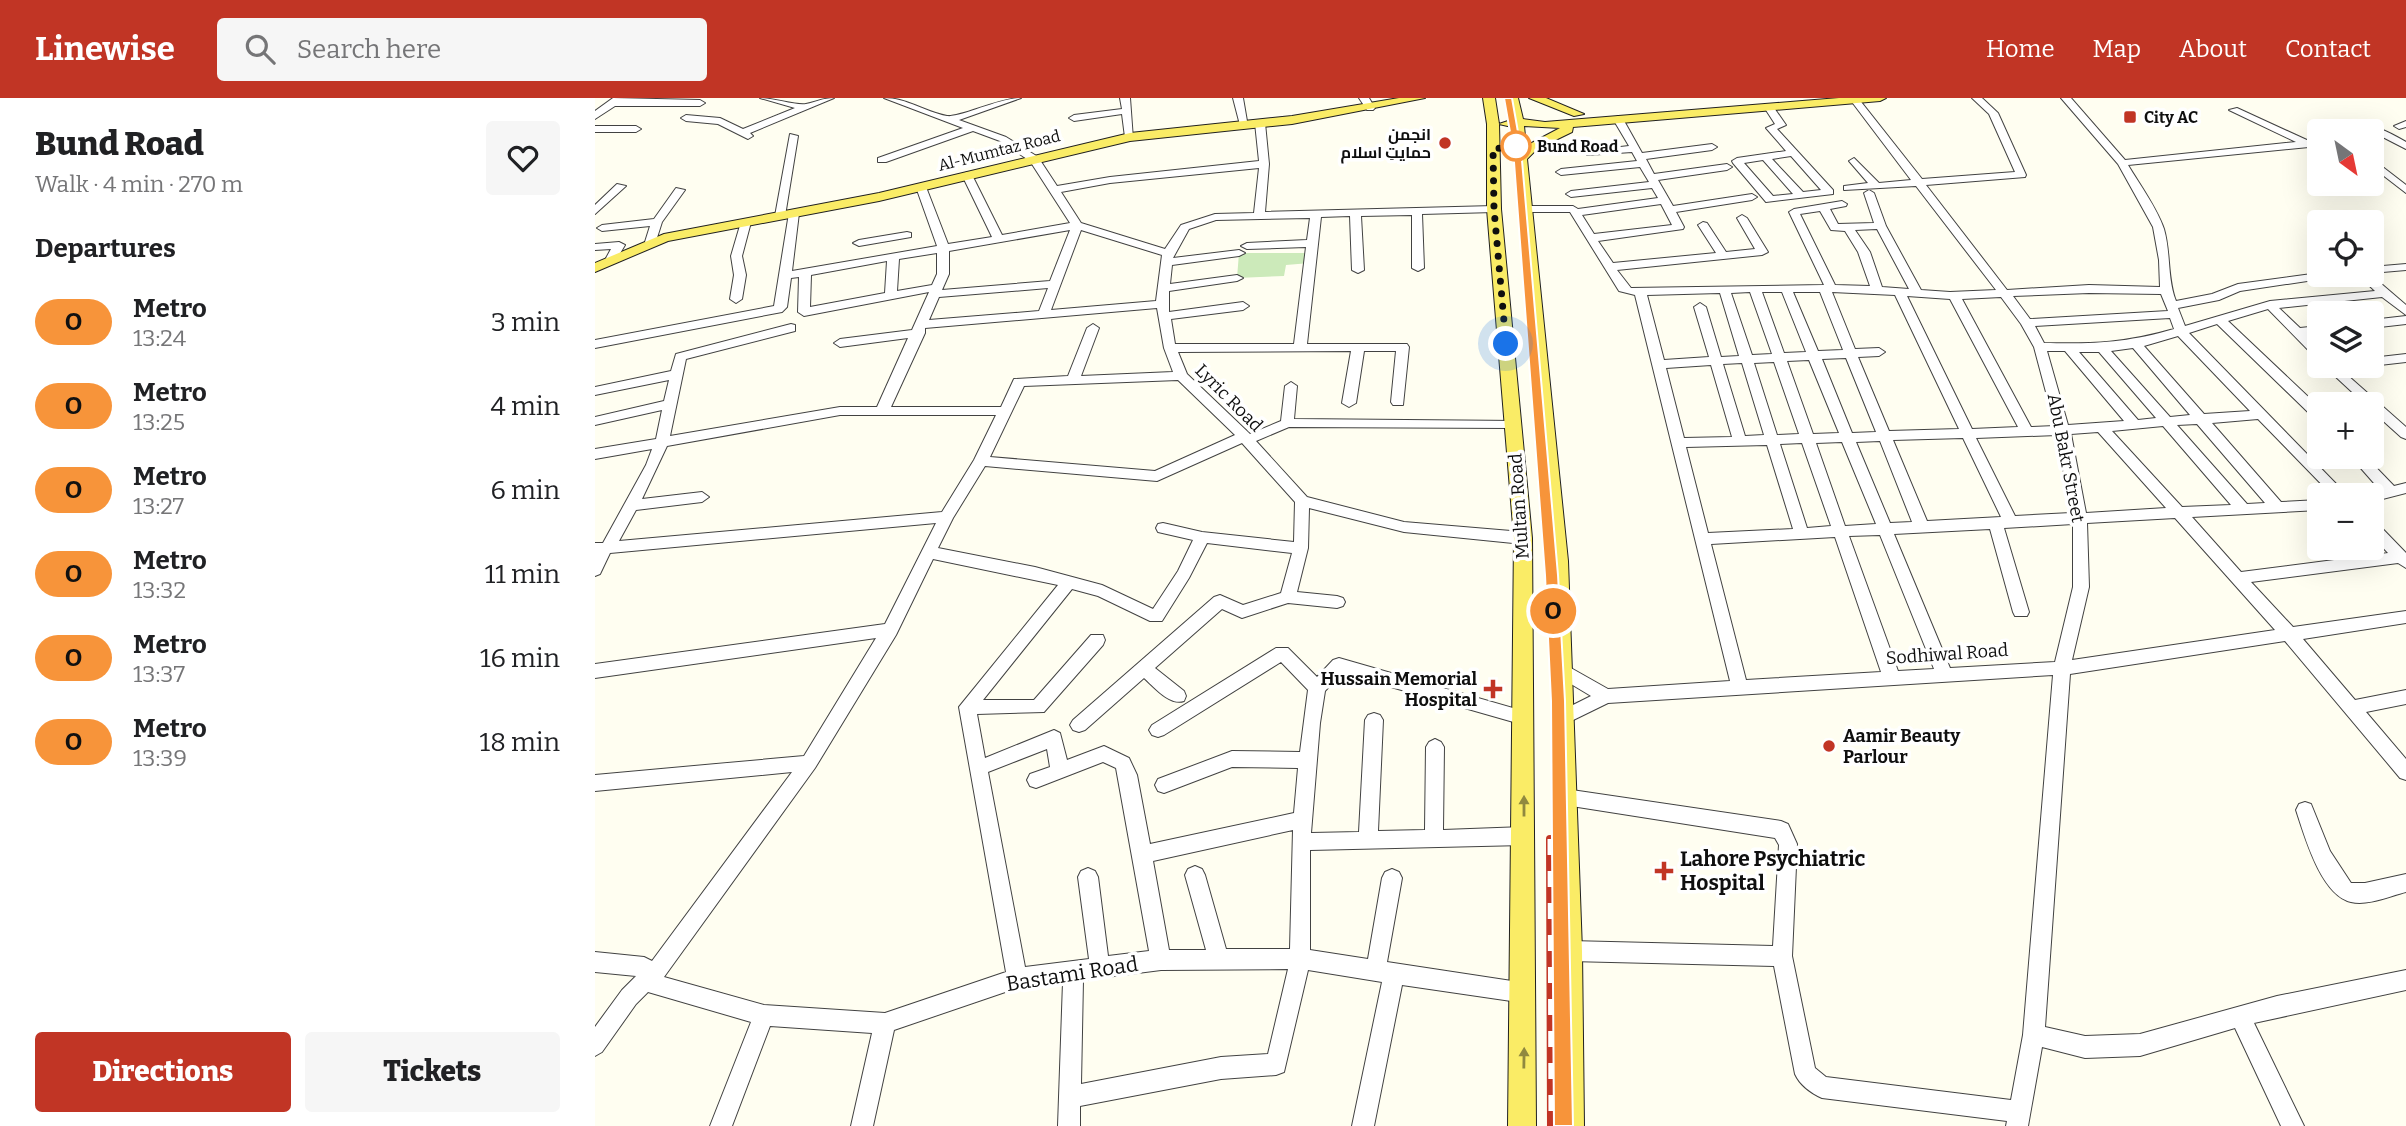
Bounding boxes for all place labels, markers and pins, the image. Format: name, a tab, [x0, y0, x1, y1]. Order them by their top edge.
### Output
place label: City AC	[2144, 108, 2198, 127]
marker: City AC	[2122, 109, 2138, 125]
place label: انجمن حمایتِ اسلام	[1341, 125, 1431, 164]
marker: Bund Road	[1501, 131, 1531, 161]
marker: انجمن حمایتِ اسلام	[1437, 135, 1453, 151]
place label: Bund Road	[1537, 137, 1619, 156]
place label: Hussain Memorial Hospital	[1320, 668, 1477, 711]
marker: Hussain Memorial Hospital	[1483, 679, 1503, 699]
place label: Aamir Beauty Parlour	[1843, 725, 1961, 768]
marker: Aamir Beauty Parlour	[1821, 738, 1837, 754]
place label: Lahore Psychiatric Hospital	[1680, 846, 1866, 896]
marker: Lahore Psychiatric Hospital	[1654, 861, 1674, 881]

